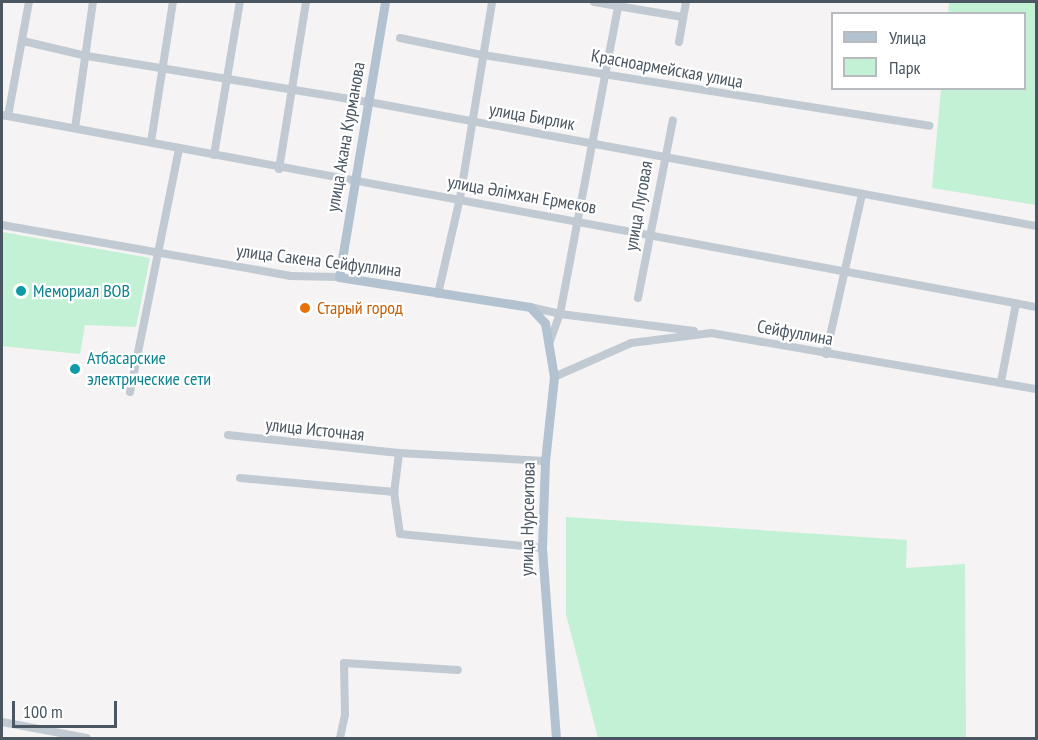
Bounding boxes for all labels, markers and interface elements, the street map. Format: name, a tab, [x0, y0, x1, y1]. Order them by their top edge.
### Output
legend	[831, 12, 1026, 90]
text: Улица	[889, 26, 926, 49]
street label: Красноармейская улица	[589, 45, 745, 93]
text: Парк	[889, 56, 920, 79]
street label: улица Акана Курманова	[322, 60, 370, 214]
street label: улица Бирлик	[487, 99, 577, 135]
street label: улица Луговая	[620, 159, 658, 253]
street label: улица Әлімхан Ермеков	[446, 171, 598, 219]
street label: улица Сакена Сейфуллина	[235, 240, 403, 282]
place label: Мемориал ВОВ	[33, 280, 130, 302]
marker: Мемориал ВОВ	[14, 284, 28, 298]
place label: Старый город	[317, 297, 403, 319]
marker: Старый город	[298, 301, 312, 315]
street label: Сейфуллина	[755, 316, 835, 350]
place label: Атбасарские электрические сети	[87, 348, 211, 391]
marker: Атбасарские электрические сети	[68, 362, 82, 376]
street label: улица Источная	[265, 414, 365, 446]
street label: улица Нурсеитова	[516, 462, 540, 576]
scale bar	[15, 689, 120, 727]
text: 100 m	[23, 700, 63, 723]

